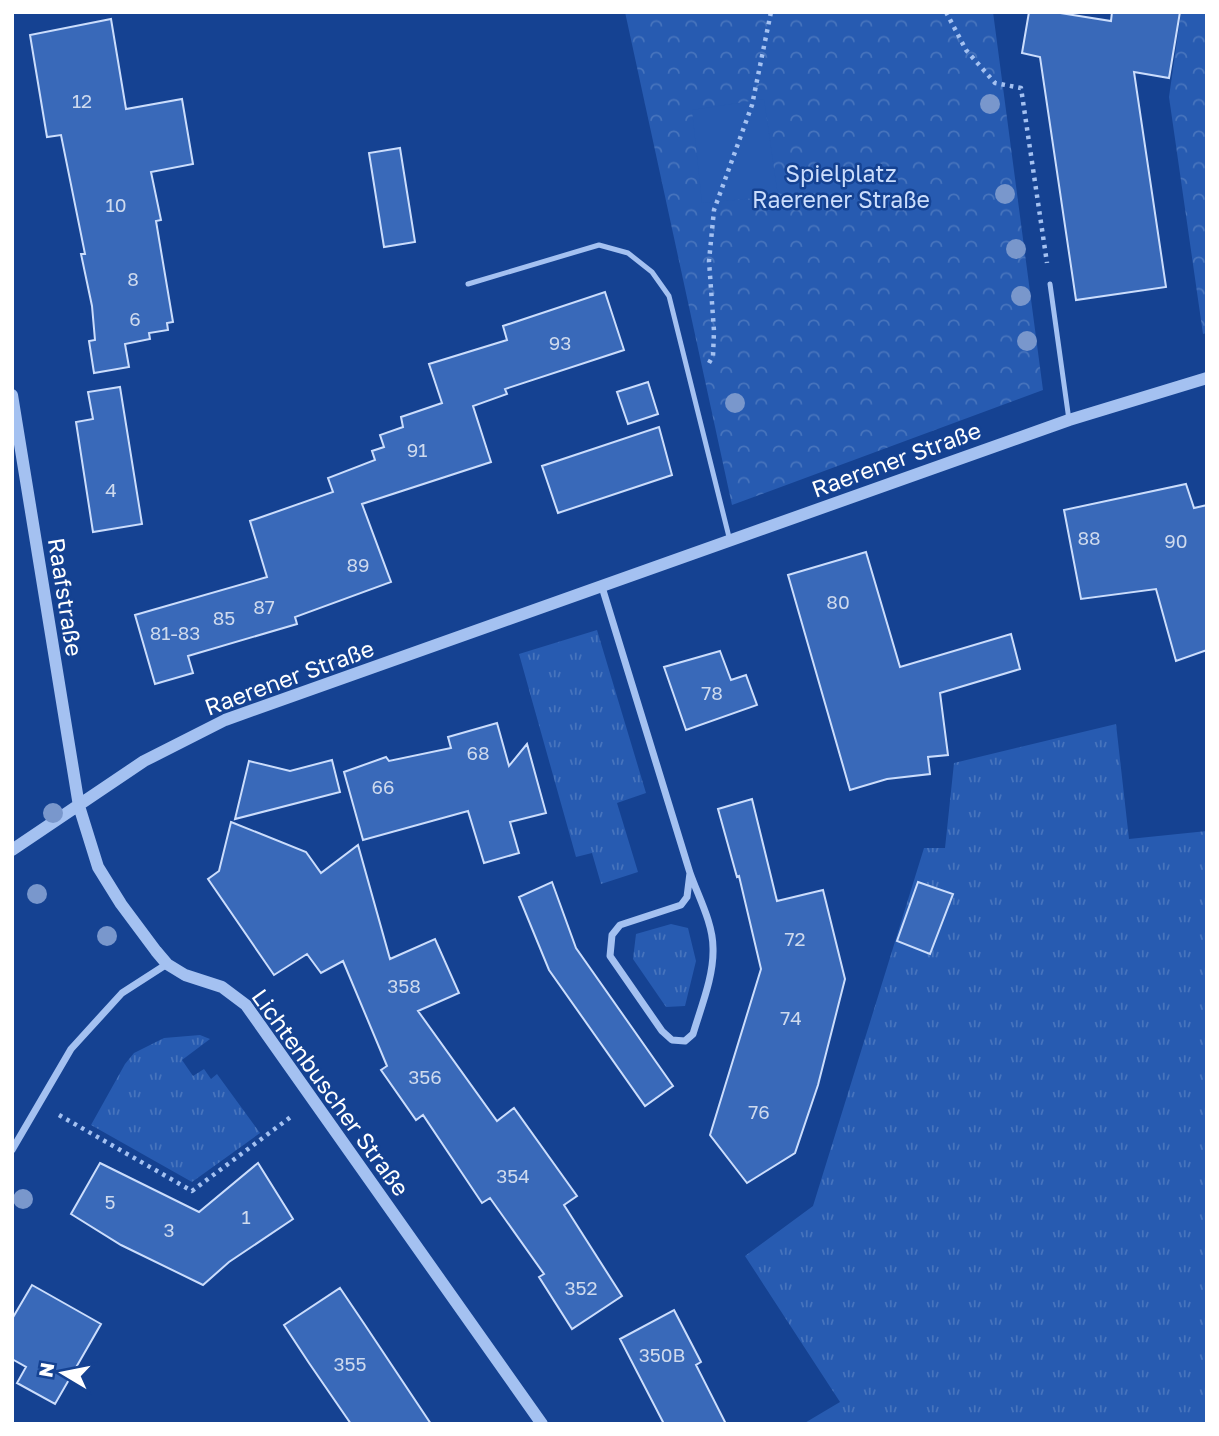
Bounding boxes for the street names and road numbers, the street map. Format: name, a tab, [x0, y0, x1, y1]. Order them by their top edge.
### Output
street label: Raerener Straße	[808, 415, 984, 503]
street label: Raafstraße	[43, 536, 89, 658]
street label: Raerener Straße	[201, 633, 377, 721]
street label: Lichtenbuscher Straße	[246, 983, 416, 1201]

